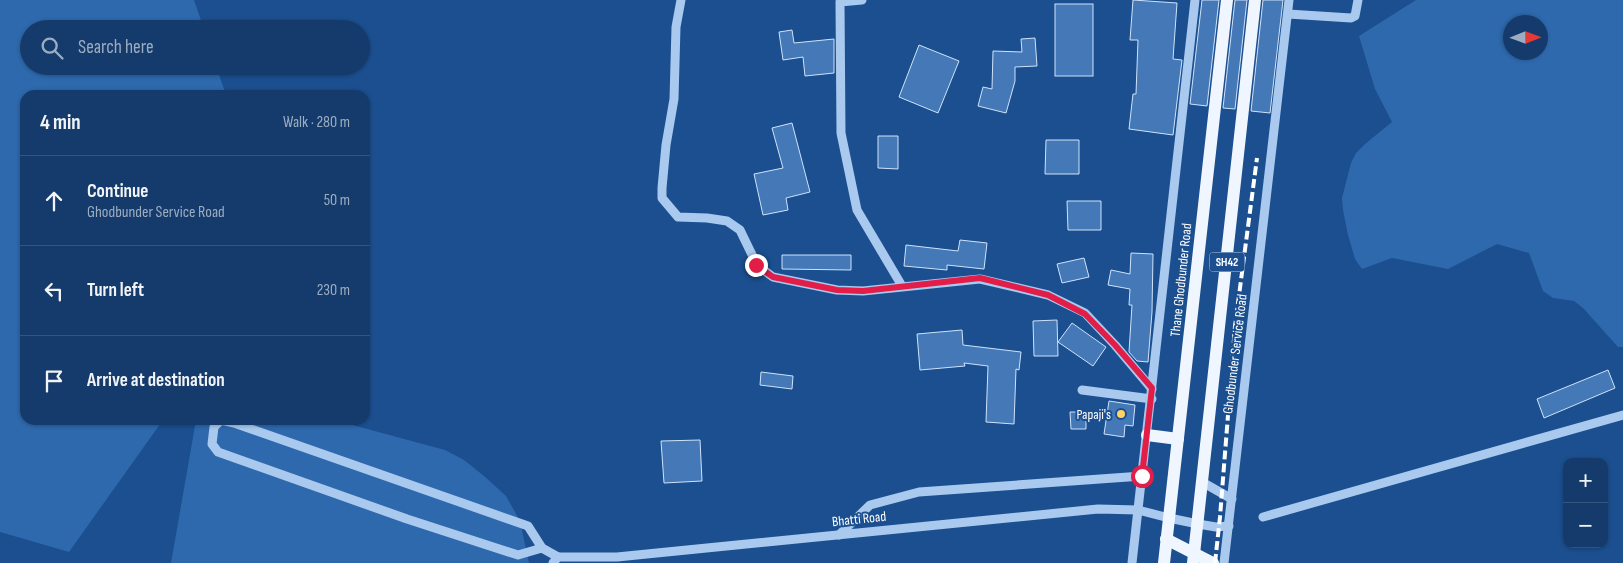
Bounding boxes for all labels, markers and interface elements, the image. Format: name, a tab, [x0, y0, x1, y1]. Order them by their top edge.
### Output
north arrow	[1503, 15, 1548, 60]
search box	[20, 20, 370, 75]
icon: search	[38, 34, 66, 62]
text: Search here	[78, 36, 154, 59]
text: 4 min	[40, 110, 81, 135]
text: Walk · 280 m	[283, 113, 350, 132]
text: Continue	[87, 180, 148, 203]
icon: ahead	[40, 187, 68, 215]
text: 50 m	[324, 191, 350, 210]
text: Ghodbunder Service Road	[87, 203, 225, 222]
street label: Thane Ghodbunder Road	[1167, 222, 1195, 338]
road number: SH42	[1210, 252, 1244, 272]
route end	[745, 254, 768, 277]
icon: left	[40, 277, 68, 305]
text: Turn left	[87, 279, 144, 302]
text: 230 m	[317, 281, 350, 300]
street label: Ghodbunder Service Road	[1219, 293, 1251, 415]
icon: arrive	[40, 367, 68, 395]
text: Arrive at destination	[87, 369, 225, 392]
place label: Papaji's	[1076, 406, 1111, 423]
marker: Papaji's	[1115, 408, 1127, 420]
map controls	[1563, 458, 1608, 548]
button: +	[1563, 458, 1608, 503]
route start	[1131, 465, 1154, 488]
button: −	[1563, 503, 1608, 548]
street label: Bhatti Road	[831, 508, 887, 530]

